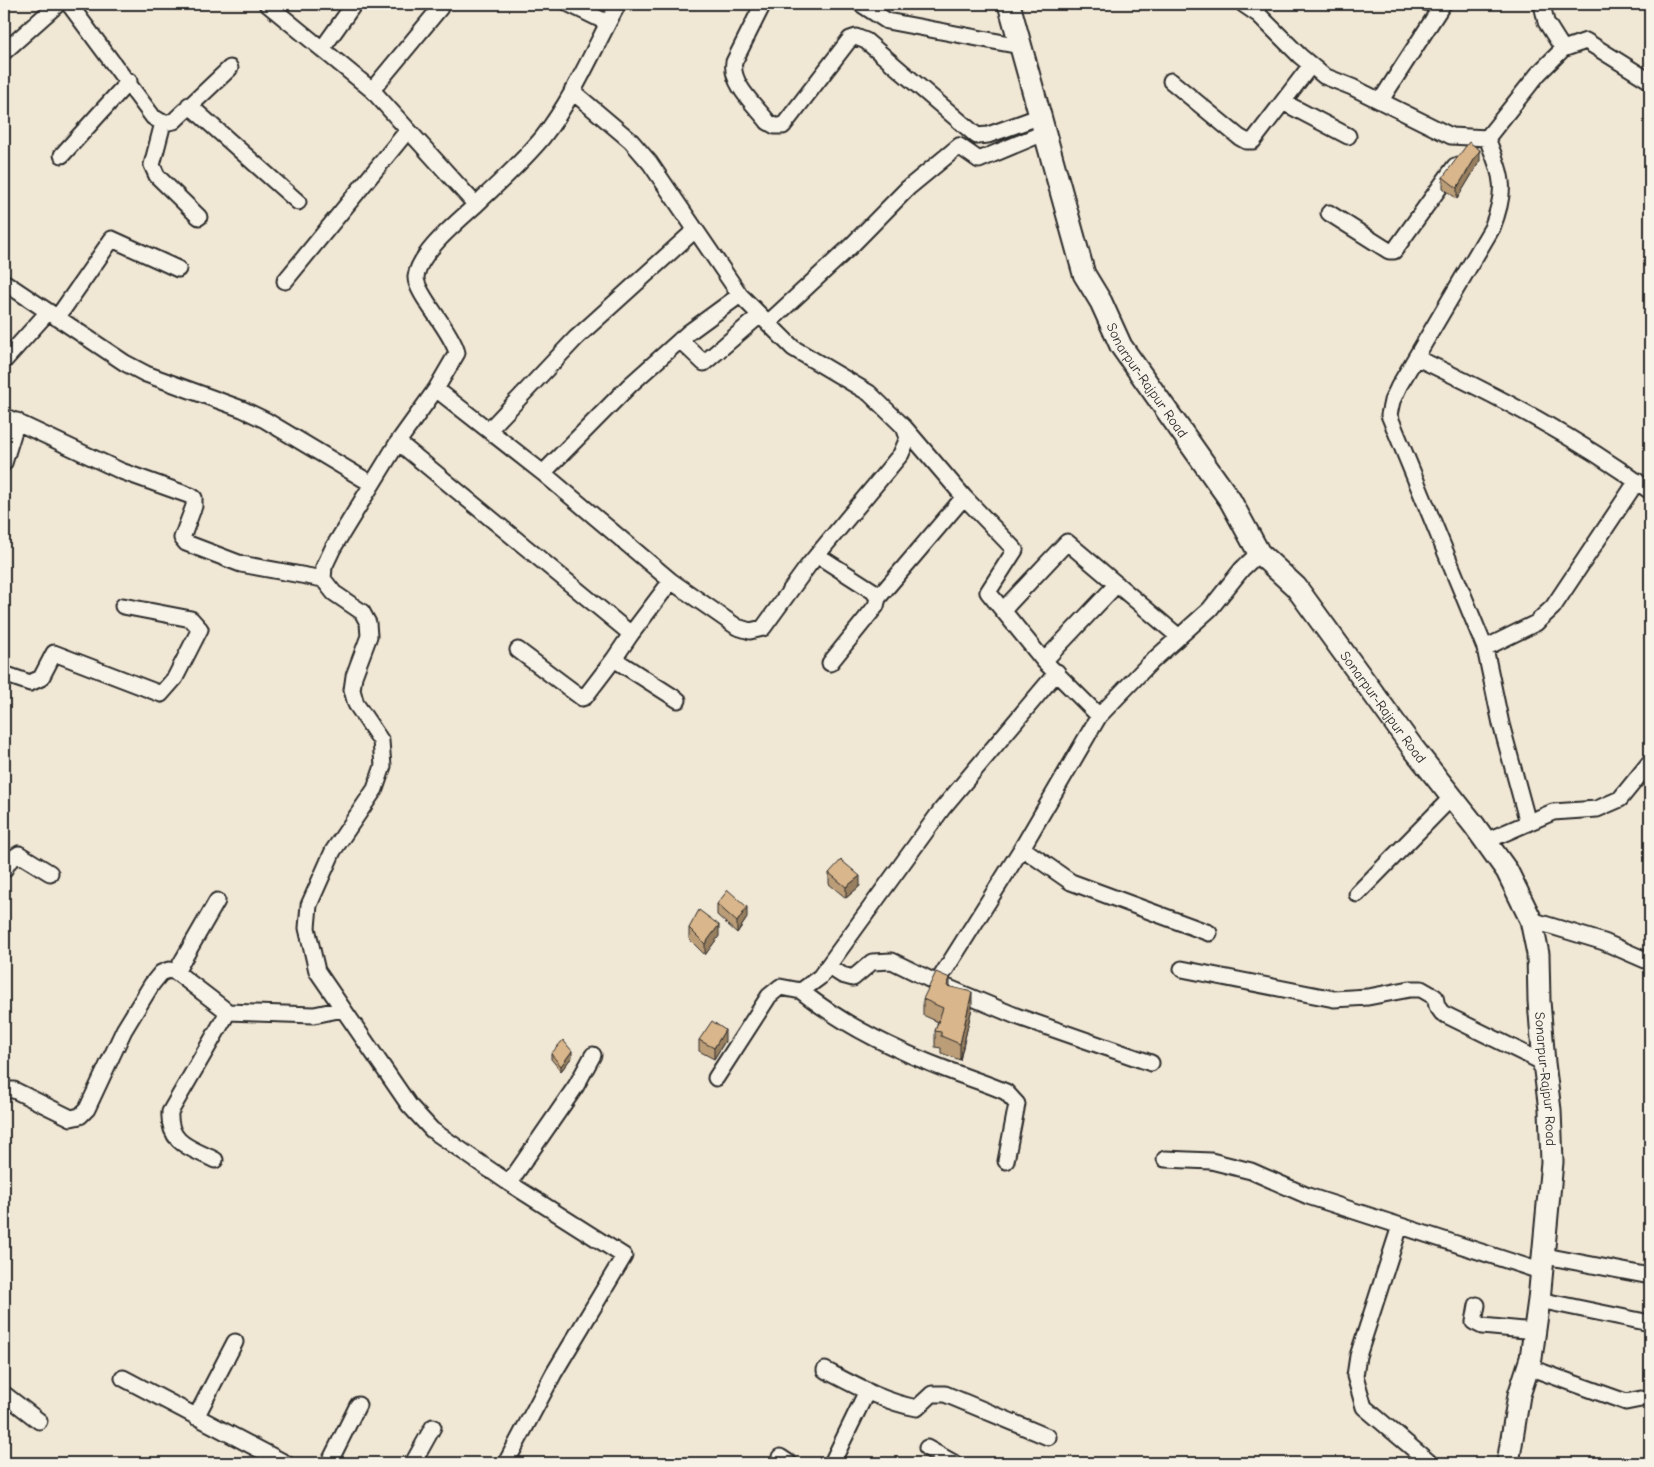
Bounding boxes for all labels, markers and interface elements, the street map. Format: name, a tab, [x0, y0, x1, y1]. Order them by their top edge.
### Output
street label: Sonarpur-Rajpur Road	[1103, 320, 1191, 441]
street label: Sonarpur-Rajpur Road	[1336, 648, 1430, 767]
street label: Sonarpur-Rajpur Road	[1531, 1011, 1559, 1146]

